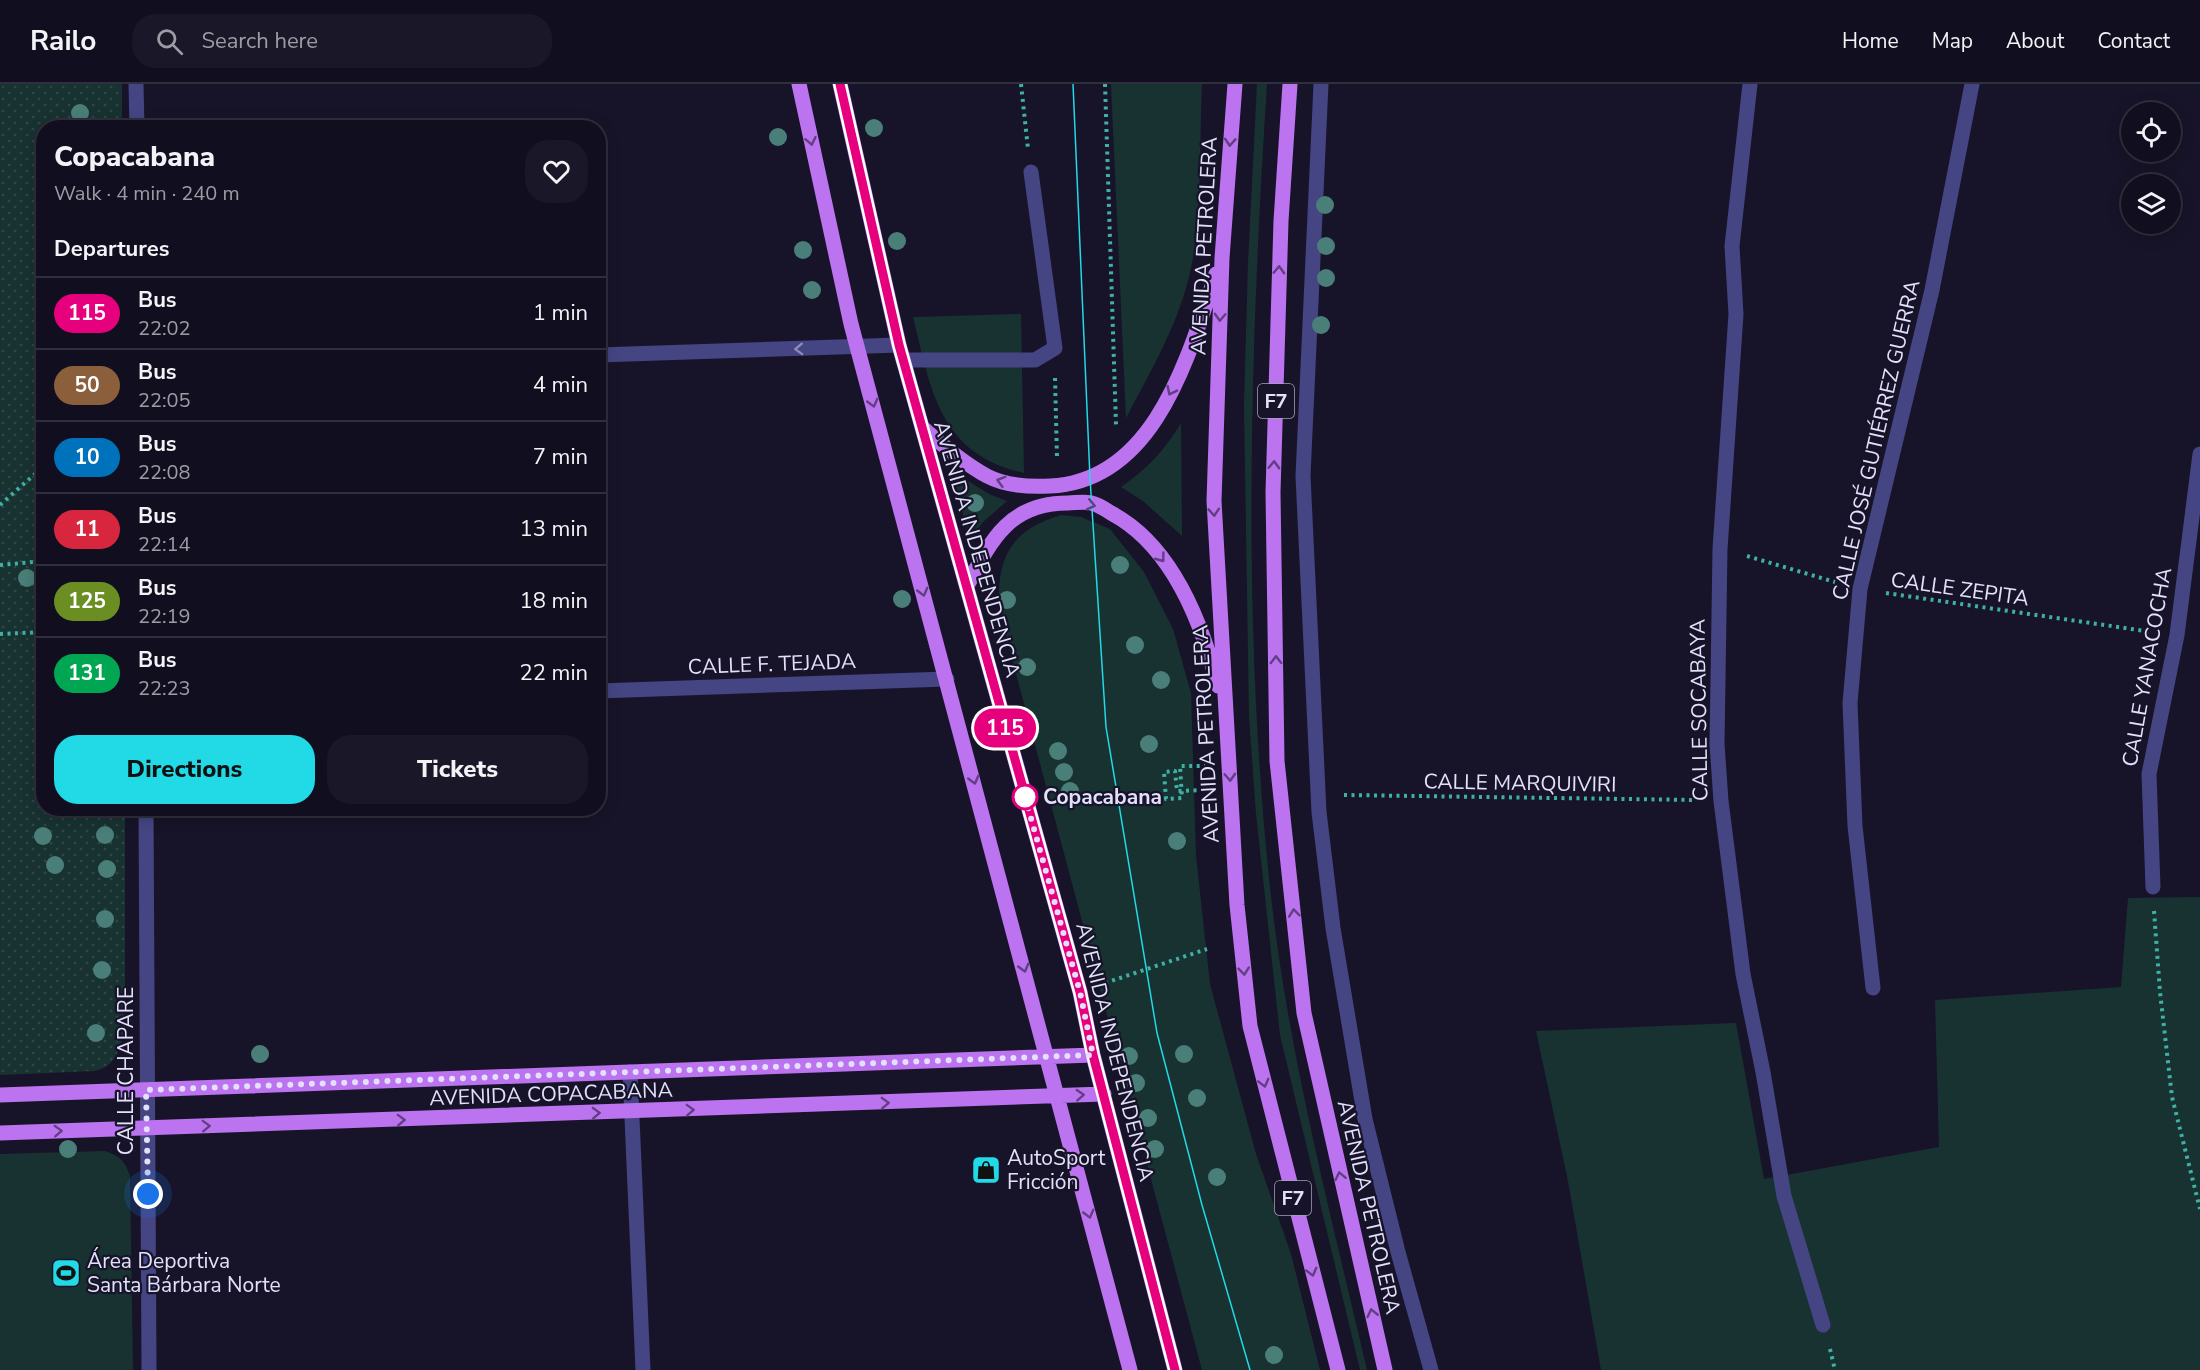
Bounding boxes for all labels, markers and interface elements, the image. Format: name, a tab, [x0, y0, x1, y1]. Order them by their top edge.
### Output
search box	[132, 14, 552, 68]
text: Railo	[30, 22, 96, 60]
icon: search	[153, 25, 186, 58]
text: Search here	[201, 26, 318, 56]
text: Home	[1842, 27, 1899, 55]
text: Map	[1932, 27, 1973, 55]
text: About	[2006, 27, 2064, 55]
text: Contact	[2097, 27, 2170, 55]
map controls	[2121, 102, 2181, 234]
button: locate	[2121, 102, 2181, 162]
one-way arrow	[804, 136, 817, 146]
street label: AVENIDA PETROLERA	[1184, 136, 1224, 356]
text: Copacabana	[54, 138, 215, 176]
one-way arrow	[1224, 138, 1237, 147]
button: heart	[525, 140, 588, 203]
button: layers	[2121, 174, 2181, 234]
text: Walk · 4 min · 240 m	[54, 180, 240, 207]
text: Departures	[54, 234, 169, 264]
one-way arrow	[1273, 266, 1286, 275]
street label: CALLE JOSÉ GUTIÉRREZ GUERRA	[1825, 277, 1927, 603]
text: Bus	[138, 285, 177, 315]
text: 1 min	[533, 298, 588, 328]
text: 115	[68, 299, 106, 327]
one-way arrow	[1213, 312, 1226, 321]
text: 22:02	[138, 315, 191, 342]
one-way arrow	[794, 342, 803, 355]
text: Bus	[138, 357, 177, 387]
text: 4 min	[533, 370, 588, 400]
text: 50	[74, 371, 100, 399]
road number: F7	[1258, 384, 1294, 418]
one-way arrow	[1166, 385, 1178, 396]
text: 22:05	[138, 387, 191, 414]
one-way arrow	[865, 398, 878, 408]
street label: AVENIDA INDEPENDENCIA	[927, 417, 1027, 681]
text: Bus	[138, 429, 177, 459]
text: 7 min	[533, 442, 588, 472]
text: 10	[74, 443, 100, 471]
text: 22:08	[138, 459, 191, 486]
one-way arrow	[1268, 461, 1280, 470]
one-way arrow	[996, 476, 1007, 488]
one-way arrow	[1086, 498, 1096, 511]
text: Bus	[138, 501, 177, 531]
one-way arrow	[1208, 507, 1221, 516]
text: 13 min	[520, 514, 588, 544]
text: 11	[74, 515, 100, 543]
text: 22:14	[138, 531, 191, 558]
one-way arrow	[1154, 551, 1165, 562]
street label: CALLE ZEPITA	[1889, 565, 2031, 613]
street label: CALLE YANACOCHA	[2116, 565, 2178, 769]
text: Bus	[138, 573, 177, 603]
text: 18 min	[520, 586, 588, 616]
text: 125	[68, 587, 106, 615]
one-way arrow	[916, 587, 929, 597]
text: 22:19	[138, 603, 191, 630]
street label: CALLE SOCABAYA	[1683, 619, 1715, 801]
street label: AVENIDA PETROLERA	[1186, 624, 1226, 844]
text: Bus	[138, 645, 177, 675]
street label: CALLE F. TEJADA	[687, 647, 857, 681]
one-way arrow	[1270, 656, 1282, 665]
text: 22 min	[520, 658, 588, 688]
text: 131	[68, 659, 106, 687]
text: 22:23	[138, 675, 191, 702]
line badge: 115	[970, 708, 1040, 748]
text: 115	[986, 714, 1024, 742]
button: Directions	[54, 735, 315, 804]
button: Tickets	[327, 735, 588, 804]
street label: CALLE MARQUIVIRI	[1423, 767, 1617, 799]
one-way arrow	[1224, 772, 1237, 781]
one-way arrow	[967, 774, 979, 785]
place label: Copacabana	[1043, 783, 1162, 811]
marker: Copacabana	[1012, 784, 1038, 810]
one-way arrow	[1288, 909, 1301, 918]
street label: AVENIDA INDEPENDENCIA	[1069, 920, 1161, 1184]
one-way arrow	[1017, 963, 1029, 973]
one-way arrow	[1237, 966, 1250, 976]
street label: CALLE CHAPARE	[112, 987, 140, 1155]
street label: AVENIDA COPACABANA	[429, 1076, 673, 1112]
one-way arrow	[1257, 1078, 1270, 1088]
one-way arrow	[1076, 1089, 1085, 1102]
one-way arrow	[880, 1096, 889, 1109]
street label: AVENIDA PETROLERA	[1331, 1097, 1407, 1317]
one-way arrow	[685, 1104, 694, 1117]
one-way arrow	[591, 1107, 600, 1120]
one-way arrow	[396, 1113, 405, 1126]
one-way arrow	[201, 1120, 210, 1132]
one-way arrow	[54, 1124, 63, 1137]
place label: AutoSport Fricción	[1007, 1144, 1106, 1196]
shop icon: AutoSport Fricción	[970, 1154, 1002, 1186]
one-way arrow	[1334, 1172, 1347, 1182]
your location	[133, 1179, 163, 1209]
road number: F7	[1275, 1181, 1311, 1215]
one-way arrow	[1081, 1209, 1094, 1219]
place label: Área Deportiva Santa Bárbara Norte	[87, 1247, 281, 1299]
sports icon: Área Deportiva Santa Bárbara Norte	[50, 1257, 82, 1289]
one-way arrow	[1304, 1267, 1317, 1277]
one-way arrow	[1366, 1308, 1379, 1318]

